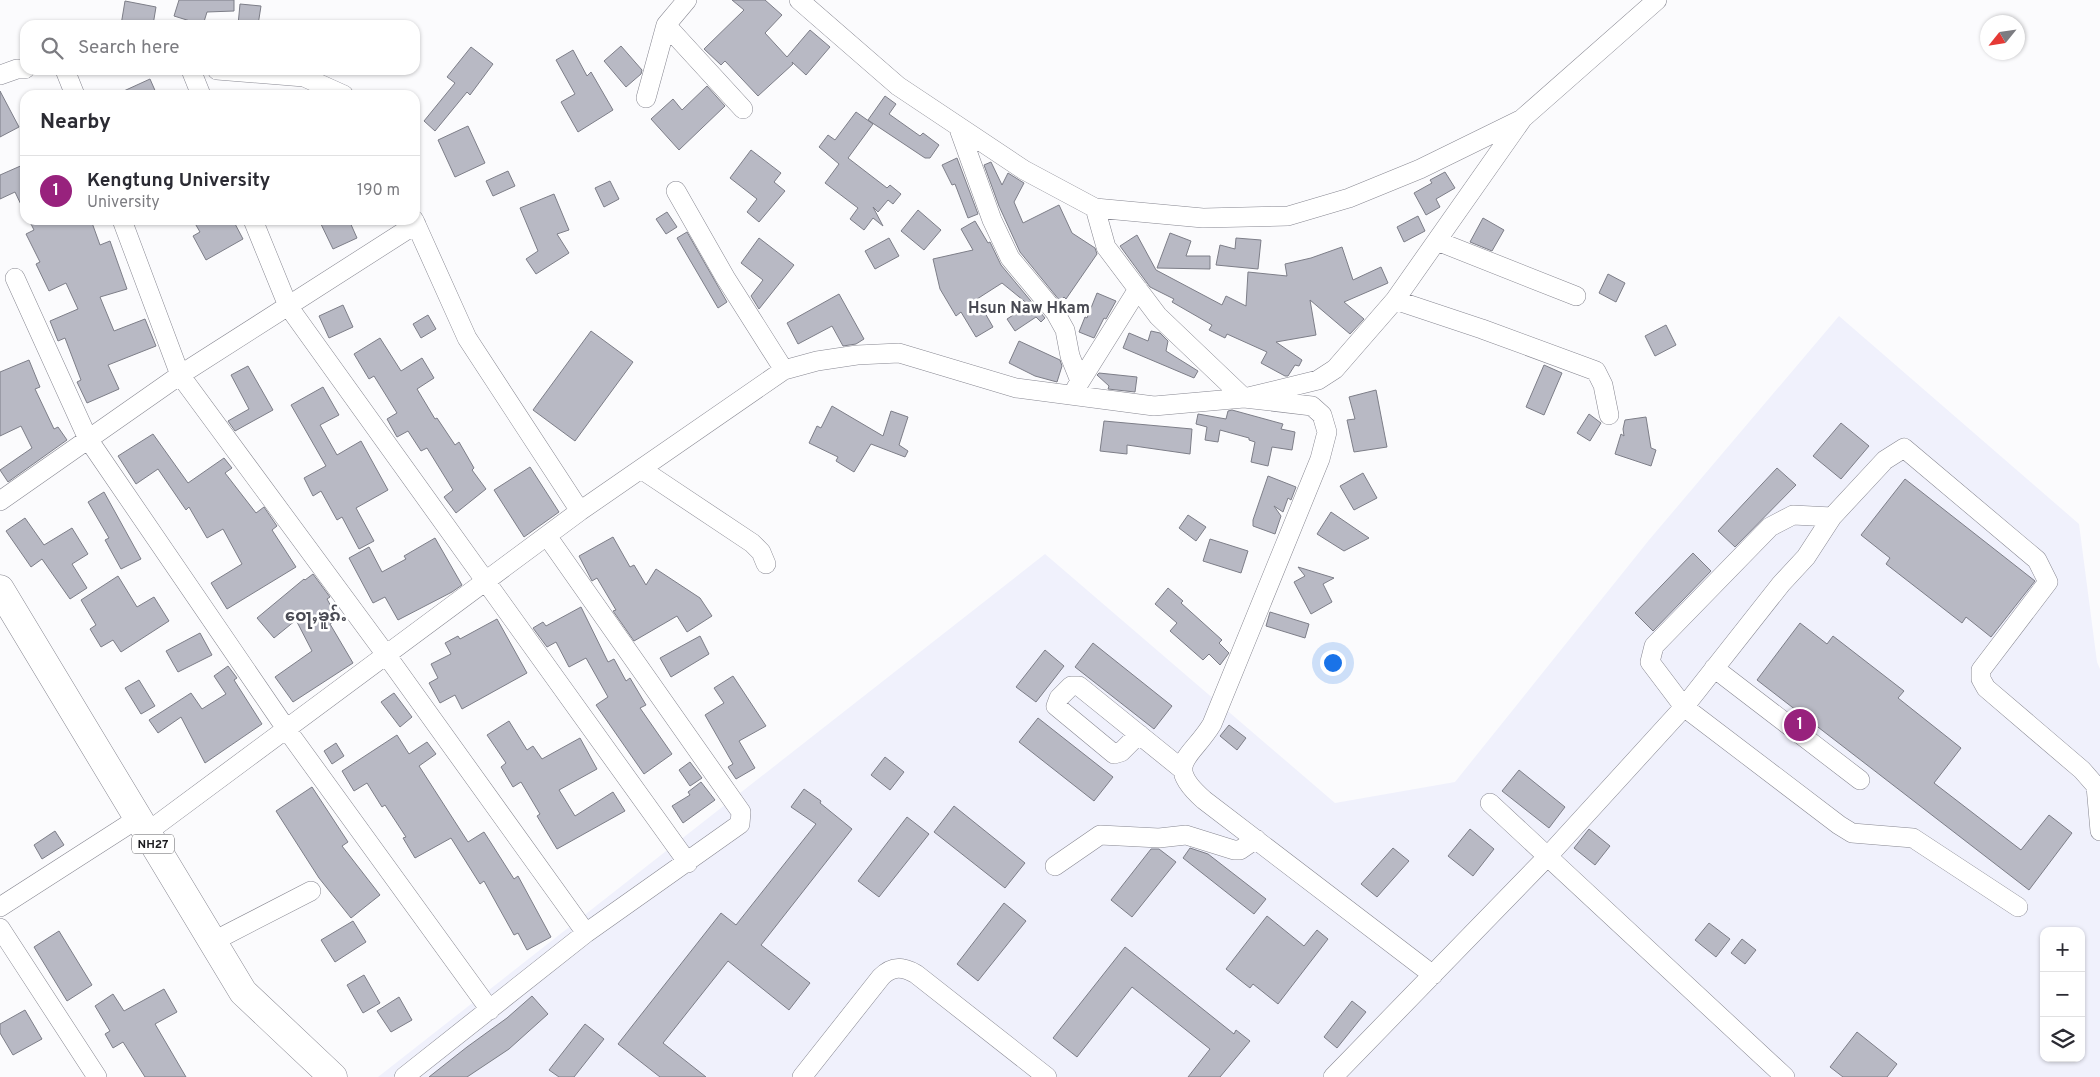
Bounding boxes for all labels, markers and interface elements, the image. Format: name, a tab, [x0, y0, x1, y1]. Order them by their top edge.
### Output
north arrow	[1980, 15, 2025, 60]
search box	[20, 20, 420, 75]
icon: search	[38, 34, 66, 62]
text: Search here	[78, 36, 180, 60]
text: Nearby	[40, 109, 111, 136]
text: Kengtung University	[87, 169, 270, 193]
text: 1	[53, 181, 59, 201]
text: 190 m	[357, 181, 400, 201]
text: University	[87, 193, 160, 213]
district label: Hsun Naw Hkam	[968, 299, 1090, 319]
district label: ဝေႃႇၶူၵ်ႉ	[285, 604, 347, 629]
your location	[1320, 650, 1346, 676]
pin: 1	[1784, 706, 1816, 744]
road number: NH27	[132, 834, 174, 854]
map controls	[2040, 927, 2085, 1062]
button: +	[2040, 927, 2085, 972]
button: −	[2040, 972, 2085, 1017]
button: layers	[2040, 1017, 2085, 1062]

